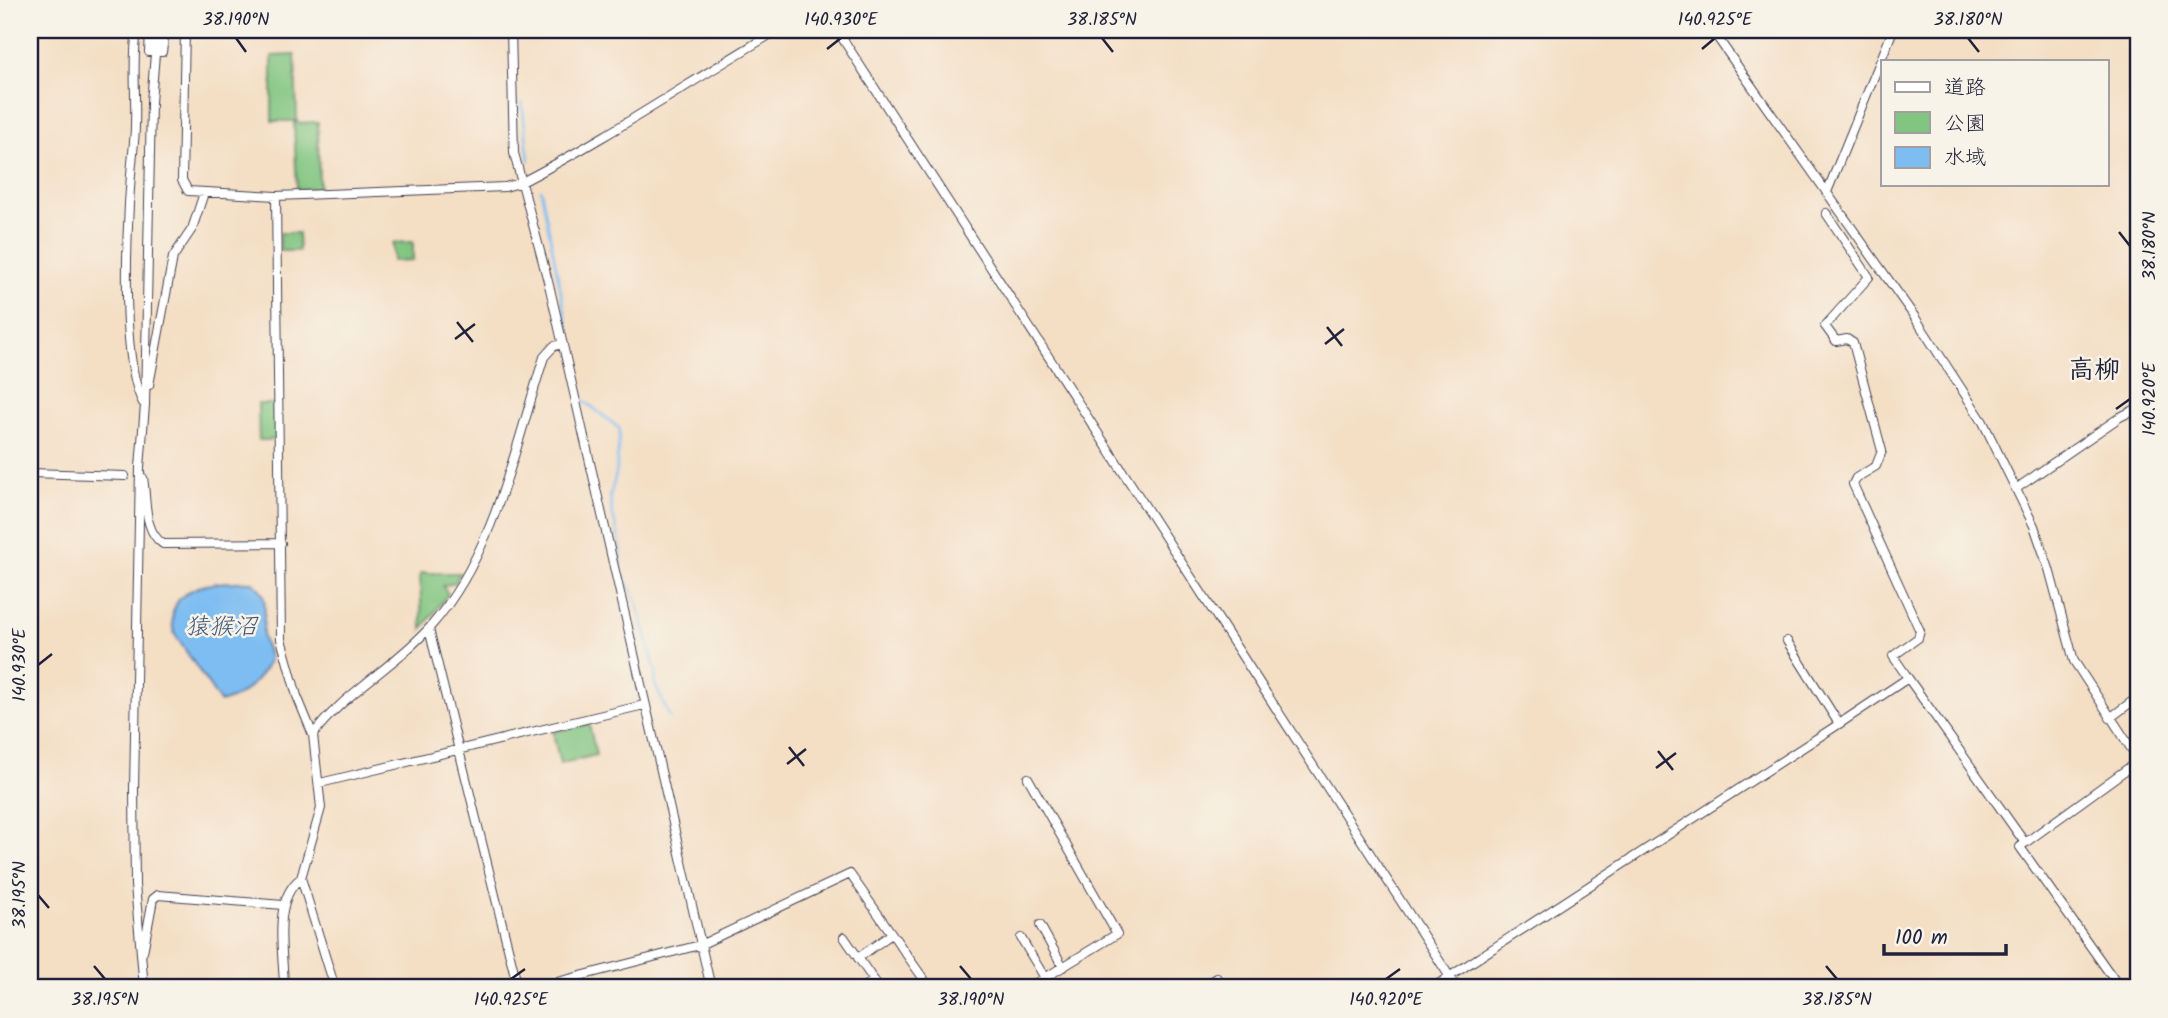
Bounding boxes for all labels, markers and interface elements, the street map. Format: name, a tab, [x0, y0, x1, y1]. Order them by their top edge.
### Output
text: 38.190°N	[202, 6, 270, 35]
text: 140.930°E	[804, 6, 878, 35]
text: 38.185°N	[1067, 6, 1137, 35]
text: 140.925°E	[1678, 6, 1753, 35]
text: 38.180°N	[1933, 6, 2003, 35]
legend	[1881, 60, 2108, 186]
text: 道路	[1944, 72, 1986, 105]
text: 公園	[1944, 108, 1986, 141]
text: 水域	[1944, 142, 1986, 175]
text: 38.180°N	[2136, 211, 2165, 281]
district label: 高柳	[2068, 350, 2120, 392]
text: 140.920°E	[2136, 362, 2165, 436]
water label: 猿猴沼	[185, 608, 259, 647]
text: 140.930°E	[6, 628, 35, 702]
text: 38.195°N	[6, 861, 35, 929]
scale bar	[1884, 913, 2007, 957]
text: 100 m	[1895, 922, 1948, 955]
text: 38.195°N	[71, 986, 139, 1015]
text: 140.925°E	[474, 986, 549, 1015]
text: 38.190°N	[937, 986, 1005, 1015]
text: 140.920°E	[1349, 986, 1423, 1015]
text: 38.185°N	[1802, 986, 1872, 1015]

